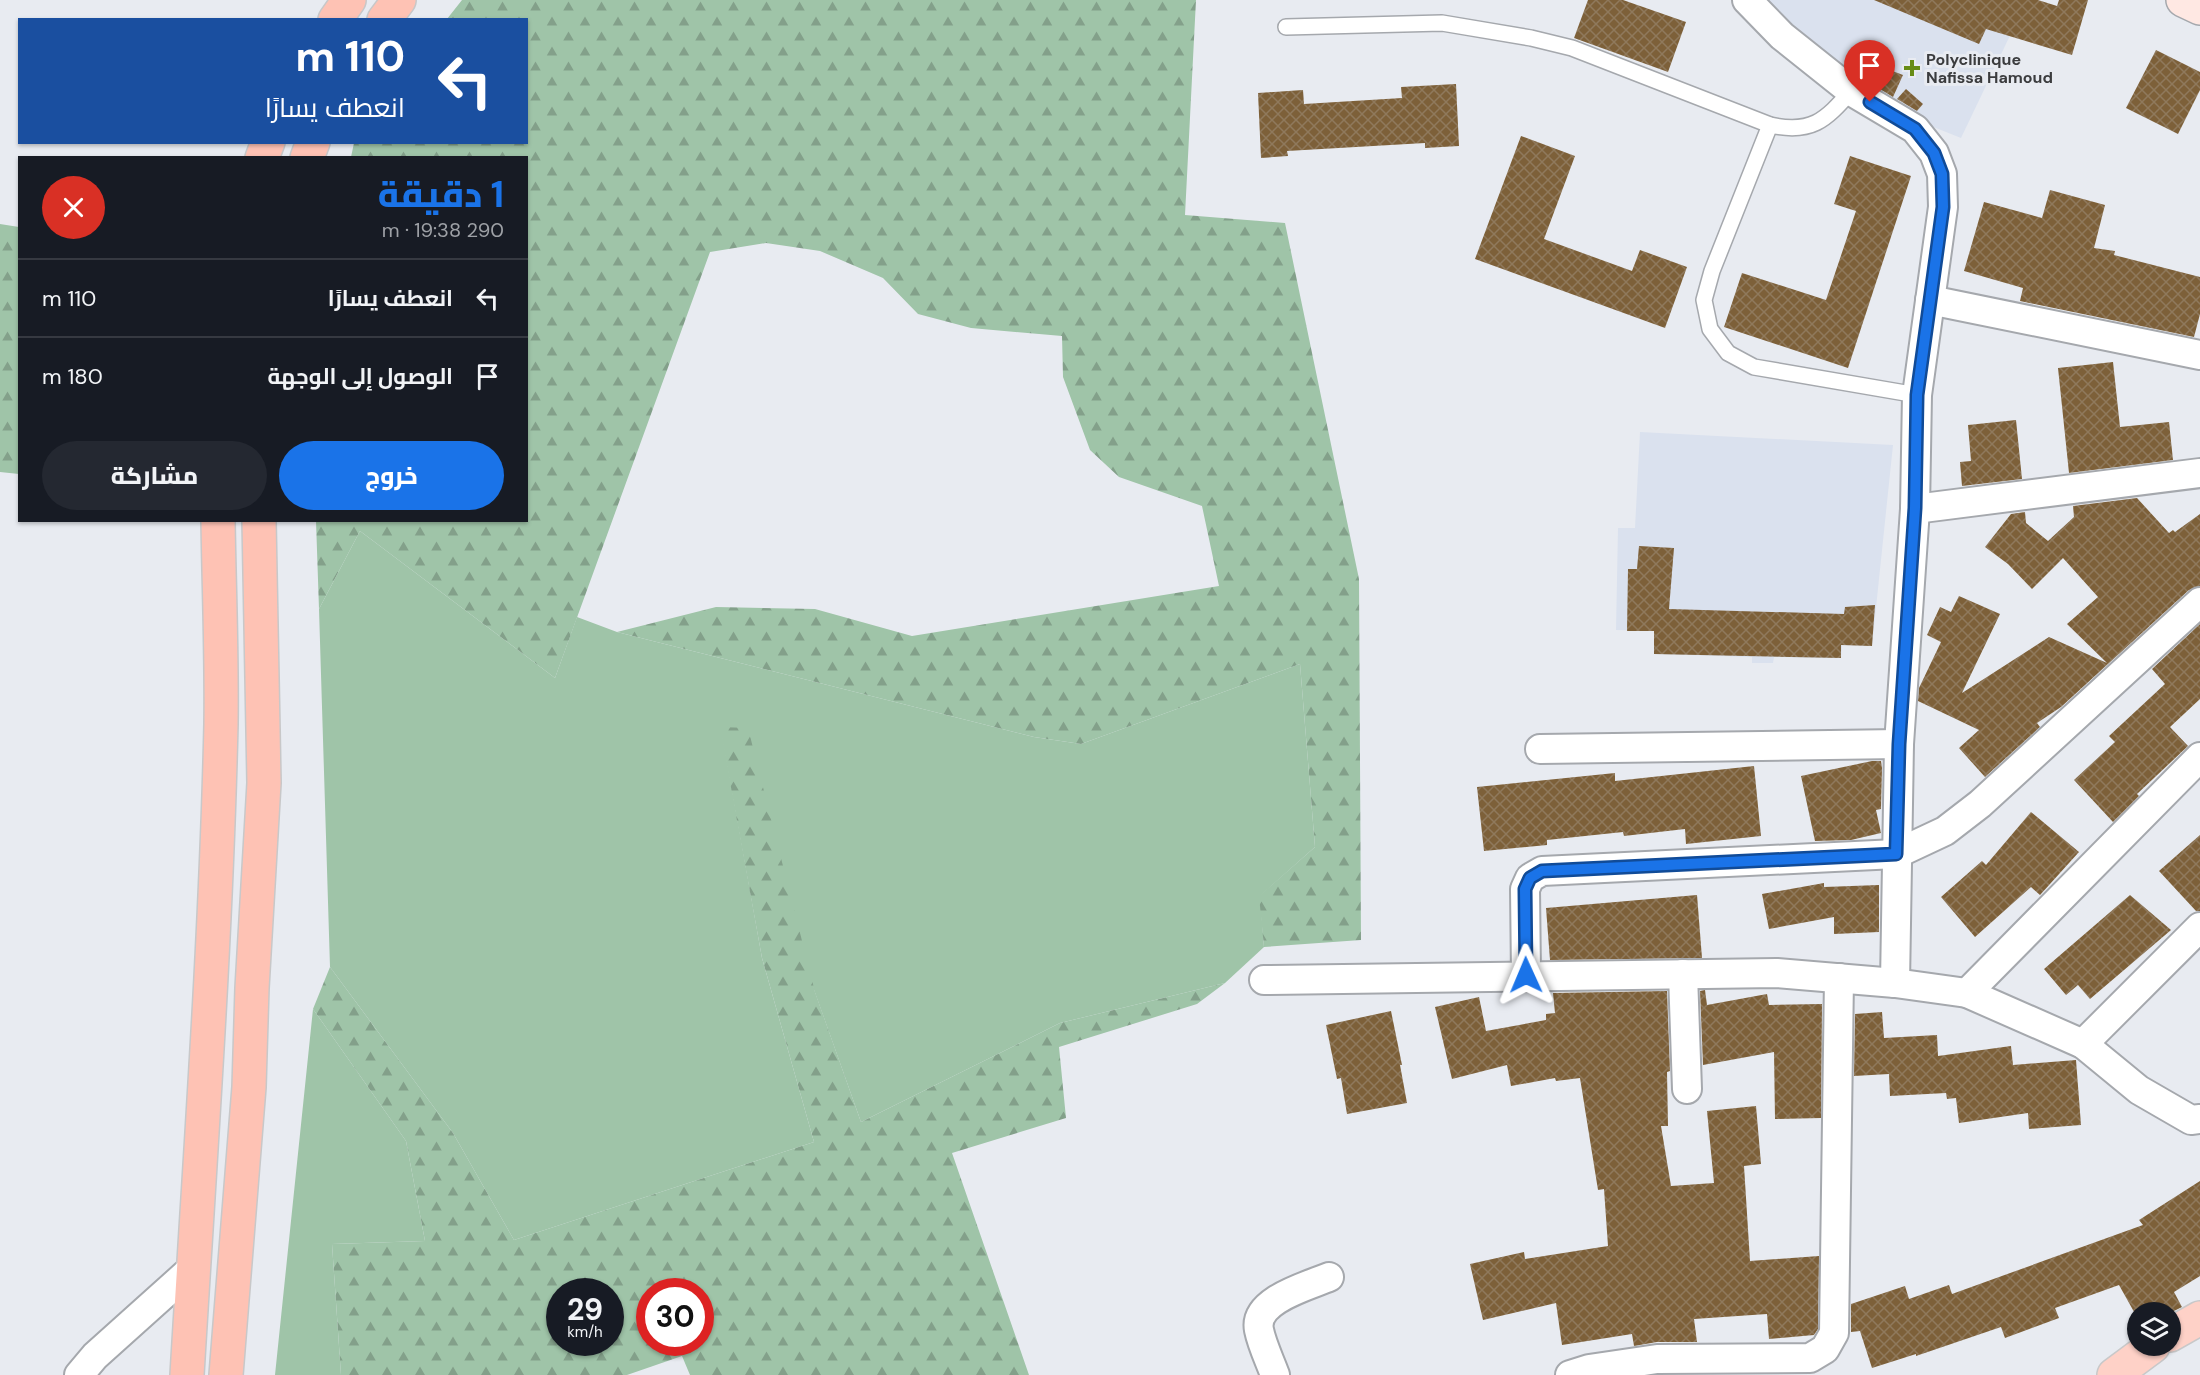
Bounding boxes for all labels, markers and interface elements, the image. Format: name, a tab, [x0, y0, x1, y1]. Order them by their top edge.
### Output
text: 110 m	[295, 29, 405, 84]
pin	[1844, 40, 1895, 102]
icon: left	[426, 42, 504, 120]
icon: arrive	[1853, 49, 1886, 82]
place label: Polyclinique Nafissa Hamoud	[1926, 49, 2053, 88]
marker: Polyclinique Nafissa Hamoud	[1903, 59, 1921, 77]
text: انعطف يسارًا	[265, 90, 405, 125]
text: 1 دقيقة	[378, 171, 504, 218]
button: close	[42, 176, 105, 239]
text: 290 m · 19:38	[382, 217, 504, 243]
icon: left	[471, 282, 504, 315]
text: 110 m	[42, 284, 96, 313]
text: انعطف يسارًا	[328, 284, 453, 313]
icon: arrive	[471, 360, 504, 393]
text: 180 m	[42, 362, 103, 391]
text: الوصول إلى الوجهة	[267, 362, 453, 391]
button: مشاركة	[42, 441, 267, 510]
button: خروج	[279, 441, 504, 510]
position arrow	[1494, 943, 1558, 1007]
speed limit sign: 30	[636, 1278, 714, 1356]
text: 29	[567, 1290, 603, 1329]
map controls	[2127, 1302, 2181, 1356]
button: layers	[2127, 1302, 2181, 1356]
text: km/h	[567, 1322, 603, 1342]

